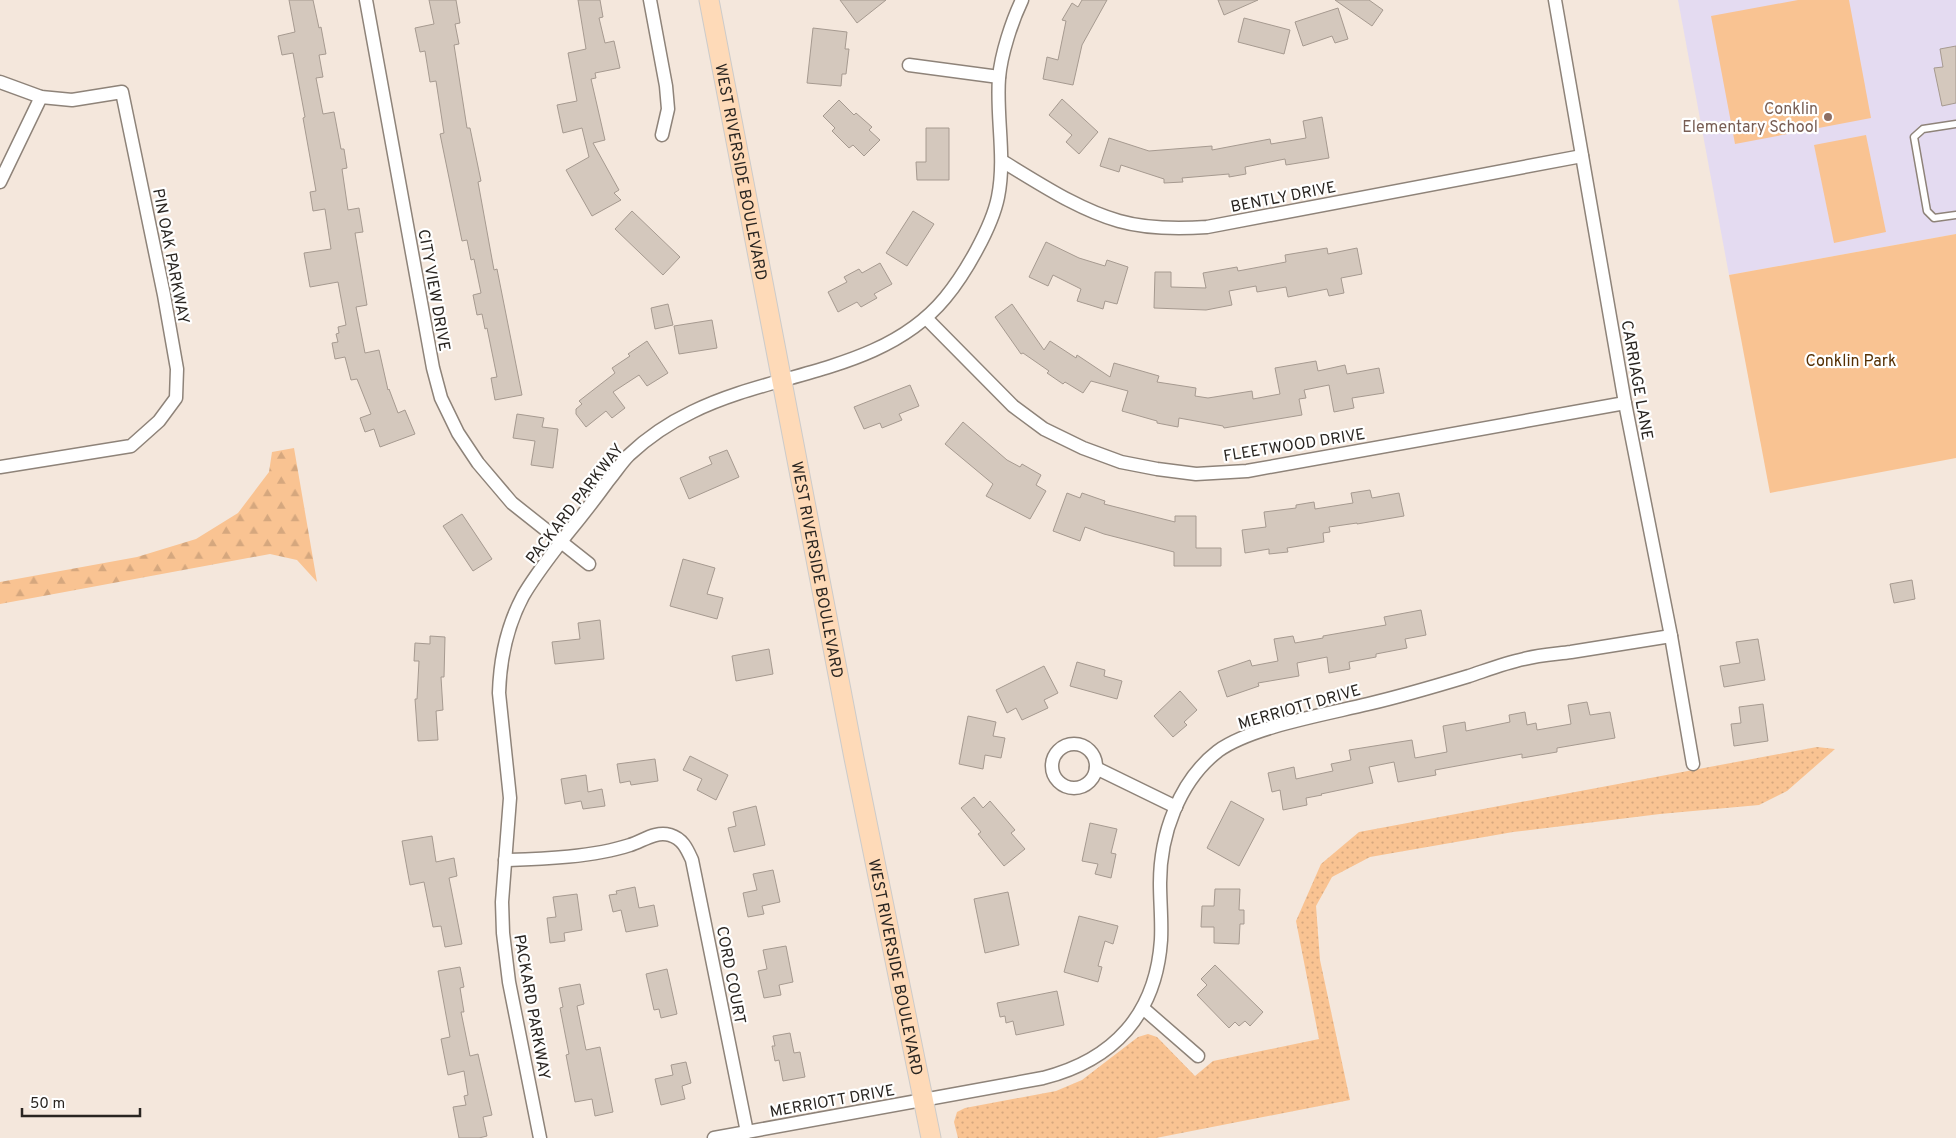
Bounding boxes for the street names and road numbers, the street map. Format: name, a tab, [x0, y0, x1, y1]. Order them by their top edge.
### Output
street label: WEST RIVERSIDE BOULEVARD	[709, 62, 770, 282]
street label: BENTLY DRIVE	[1229, 178, 1338, 218]
street label: PIN OAK PARKWAY	[147, 187, 193, 326]
street label: CITY VIEW DRIVE	[412, 228, 454, 353]
street label: CARRIAGE LANE	[1616, 319, 1656, 442]
street label: FLEETWOOD DRIVE	[1222, 425, 1367, 467]
street label: PACKARD PARKWAY	[522, 440, 629, 569]
street label: WEST RIVERSIDE BOULEVARD	[785, 460, 847, 680]
street label: MERRIOTT DRIVE	[1236, 681, 1363, 735]
street label: WEST RIVERSIDE BOULEVARD	[863, 857, 926, 1077]
street label: CORD COURT	[711, 925, 749, 1026]
street label: PACKARD PARKWAY	[508, 933, 554, 1082]
street label: MERRIOTT DRIVE	[768, 1081, 896, 1123]

